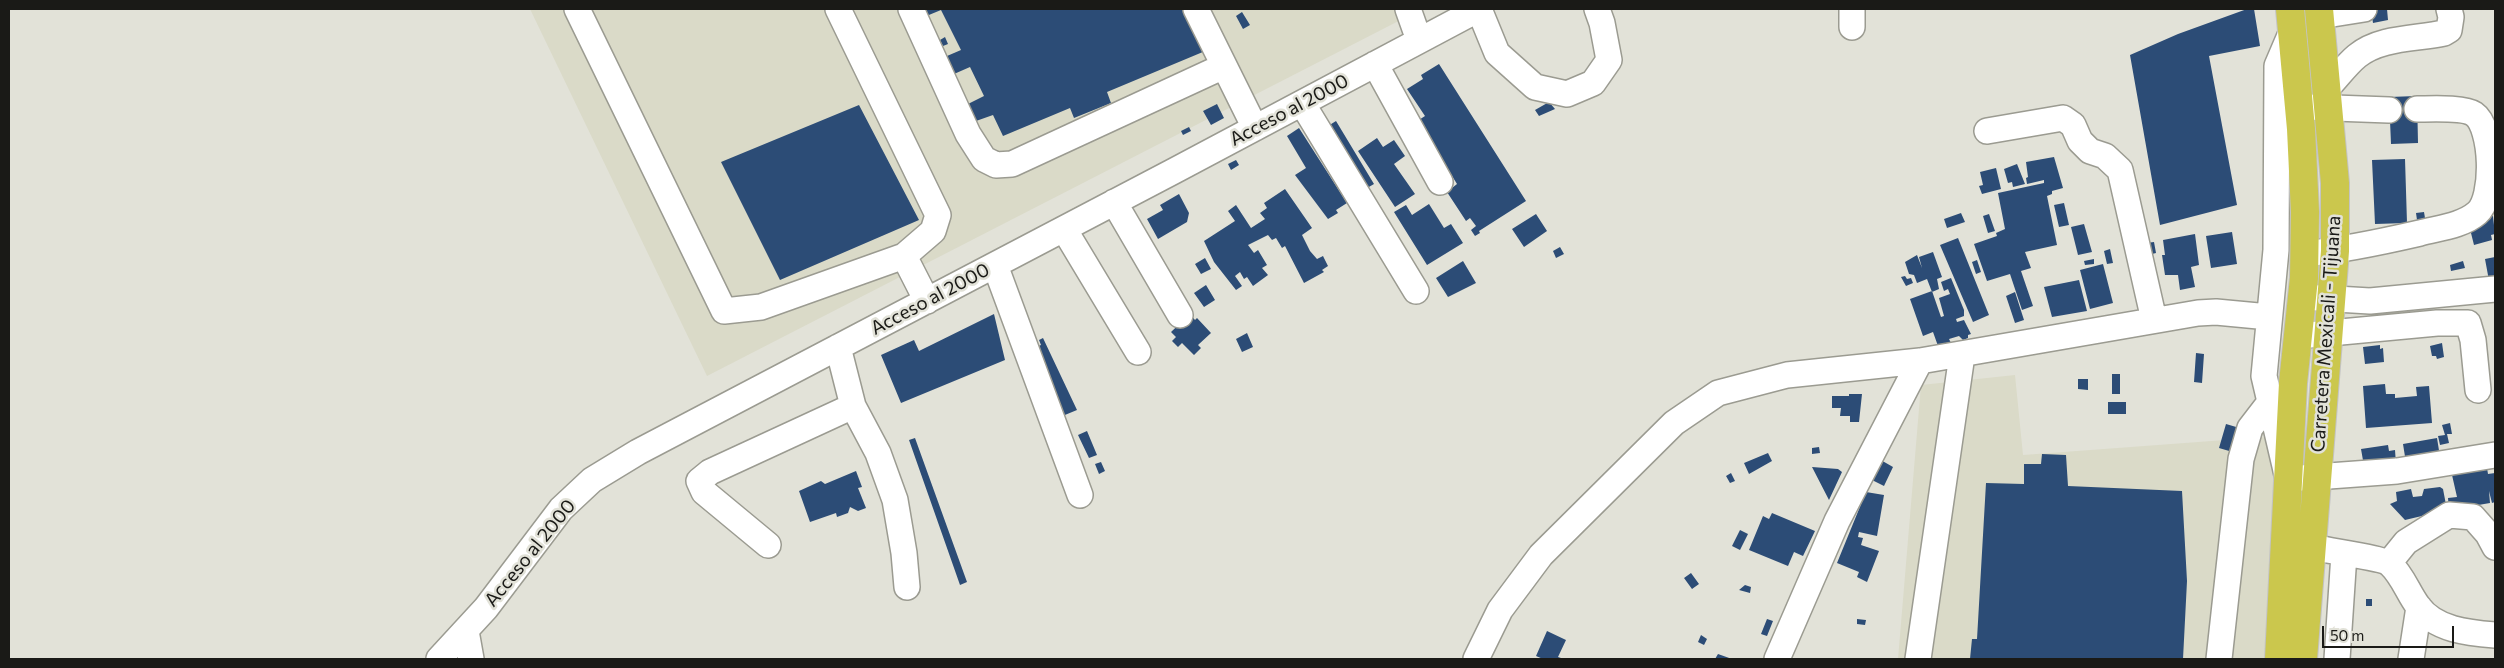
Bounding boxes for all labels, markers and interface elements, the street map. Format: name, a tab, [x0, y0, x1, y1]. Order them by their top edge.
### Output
street label: Acceso al 2000	[1226, 69, 1352, 151]
street label: Carretera Mexicali - Tijuana	[2306, 215, 2346, 453]
street label: Acceso al 2000	[867, 258, 993, 340]
street label: Acceso al 2000	[480, 495, 580, 611]
scale bar	[2324, 616, 2456, 648]
text: 50 m	[2330, 626, 2364, 644]

